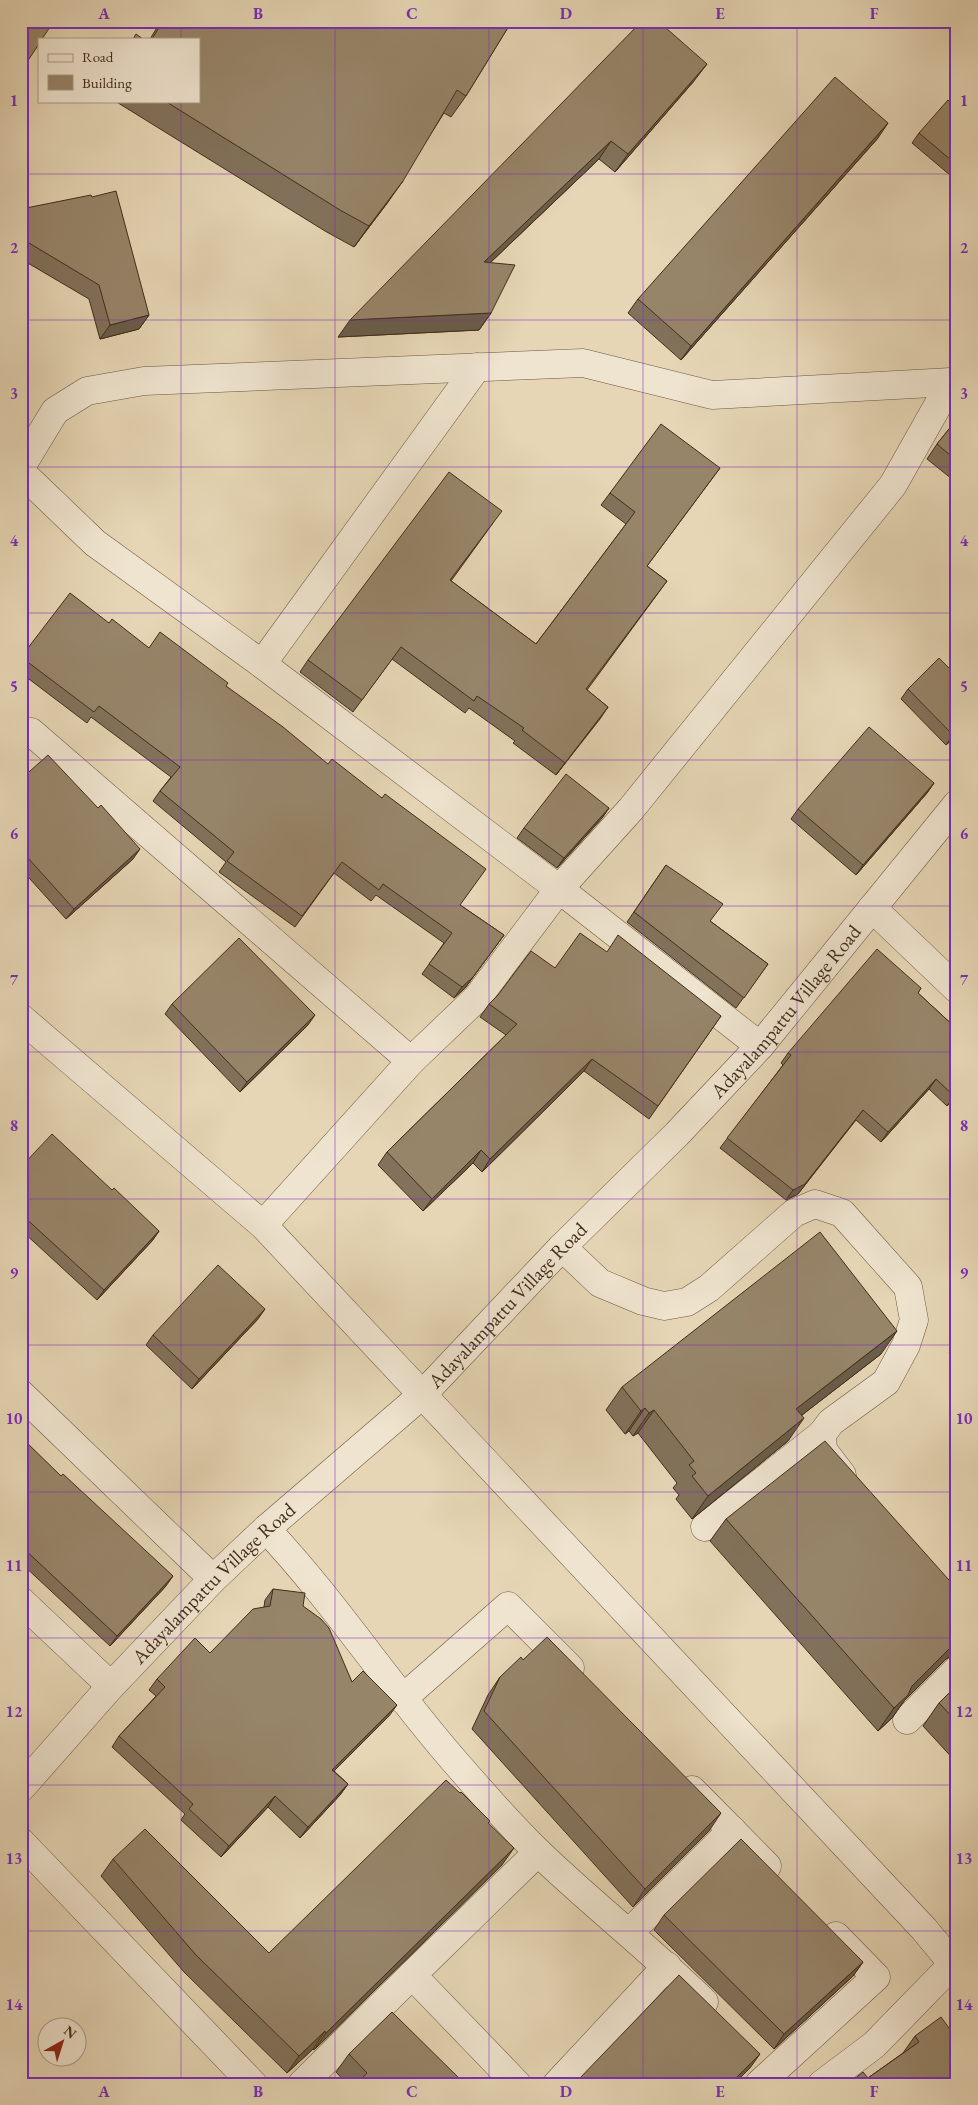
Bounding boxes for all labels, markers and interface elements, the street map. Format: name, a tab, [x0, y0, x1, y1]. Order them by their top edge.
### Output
text: A	[97, 3, 110, 24]
text: B	[253, 3, 263, 24]
text: C	[406, 3, 418, 24]
text: D	[560, 3, 572, 24]
text: E	[715, 3, 725, 24]
text: F	[870, 3, 879, 24]
legend	[38, 38, 200, 102]
text: Road	[82, 47, 114, 66]
text: Building	[82, 73, 132, 92]
text: 1	[10, 90, 18, 111]
text: 1	[960, 90, 968, 111]
text: 2	[10, 237, 19, 258]
text: 2	[960, 237, 969, 258]
text: 3	[10, 383, 18, 404]
text: 3	[960, 383, 968, 404]
text: 4	[10, 530, 19, 551]
text: 4	[960, 530, 969, 551]
text: 5	[10, 676, 18, 697]
text: 5	[960, 676, 968, 697]
text: 6	[10, 823, 19, 844]
text: 6	[960, 823, 969, 844]
street label: Adayalampattu Village Road	[704, 919, 867, 1104]
text: 7	[10, 969, 19, 990]
text: 7	[960, 969, 969, 990]
text: 8	[10, 1115, 18, 1136]
text: 8	[960, 1115, 968, 1136]
street label: Adayalampattu Village Road	[422, 1216, 593, 1394]
text: 9	[10, 1262, 19, 1283]
text: 9	[960, 1262, 969, 1283]
text: 10	[6, 1408, 23, 1429]
text: 10	[956, 1408, 973, 1429]
street label: Adayalampattu Village Road	[125, 1496, 301, 1670]
text: 11	[6, 1555, 22, 1576]
text: 11	[956, 1555, 972, 1576]
text: 12	[6, 1701, 23, 1722]
text: 12	[956, 1701, 973, 1722]
text: 13	[6, 1848, 22, 1869]
text: 13	[956, 1848, 972, 1869]
text: 14	[6, 1994, 23, 2015]
text: 14	[956, 1994, 973, 2015]
north arrow	[38, 2018, 88, 2068]
text: N	[60, 2021, 81, 2043]
text: A	[97, 2081, 110, 2102]
text: B	[253, 2081, 263, 2102]
text: C	[406, 2081, 418, 2102]
text: D	[560, 2081, 572, 2102]
text: E	[715, 2081, 725, 2102]
text: F	[870, 2081, 879, 2102]

